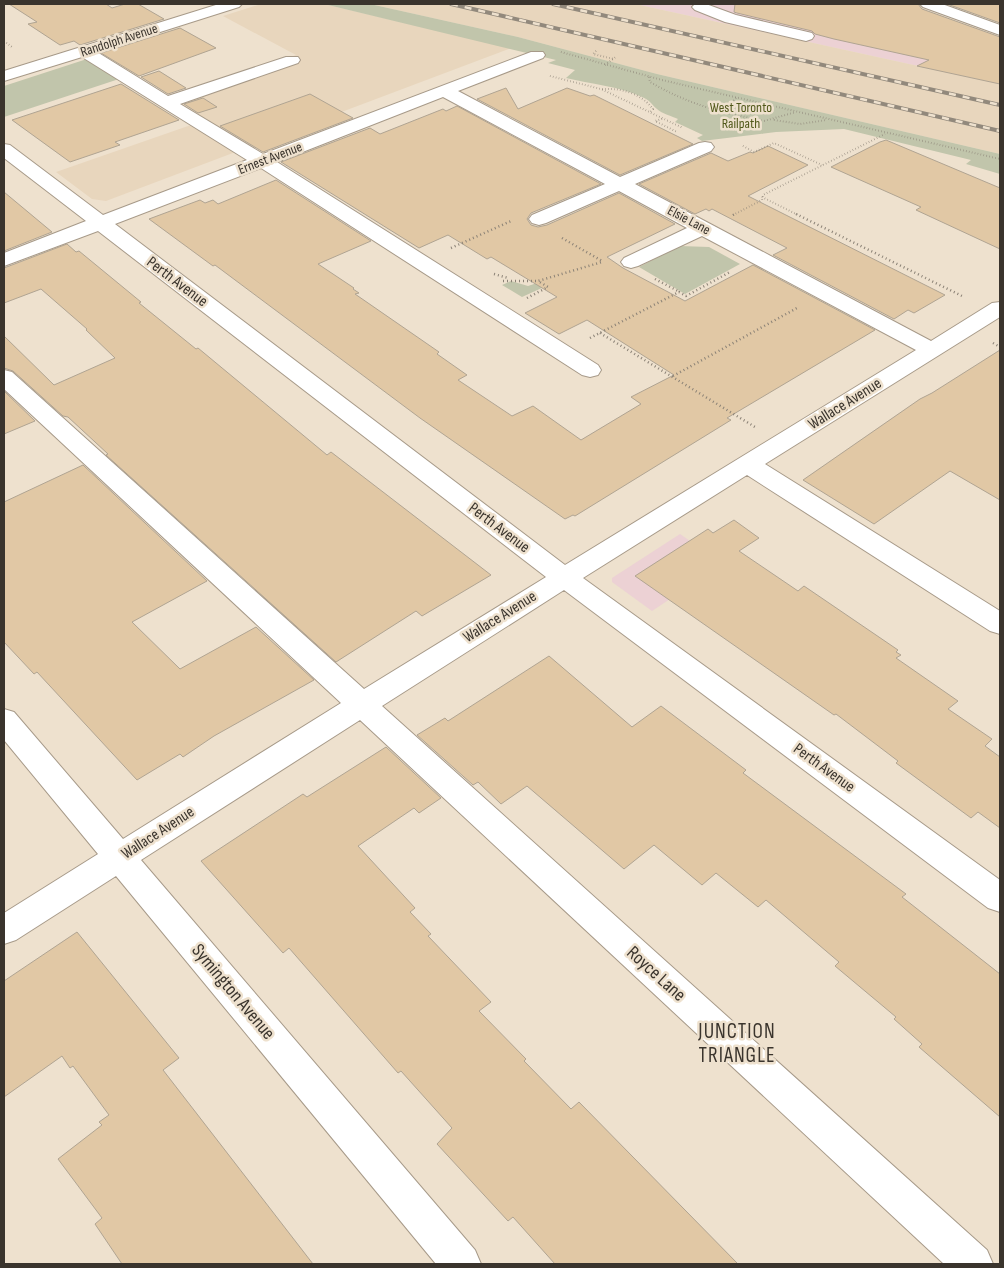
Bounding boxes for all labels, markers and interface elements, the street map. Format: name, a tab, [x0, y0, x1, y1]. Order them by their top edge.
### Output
street label: Randolph Avenue	[78, 20, 160, 60]
park label: West Toronto Railpath	[710, 99, 772, 132]
street label: Ernest Avenue	[236, 138, 304, 178]
street label: Elsie Lane	[665, 202, 713, 238]
street label: Perth Avenue	[143, 253, 211, 311]
street label: Wallace Avenue	[805, 374, 885, 434]
street label: Perth Avenue	[465, 499, 533, 557]
street label: Wallace Avenue	[460, 587, 540, 647]
street label: Perth Avenue	[790, 739, 858, 797]
street label: Wallace Avenue	[118, 803, 198, 863]
street label: Symington Avenue	[186, 939, 280, 1045]
street label: Royce Lane	[622, 941, 690, 1007]
district label: JUNCTION TRIANGLE	[697, 1019, 776, 1068]

